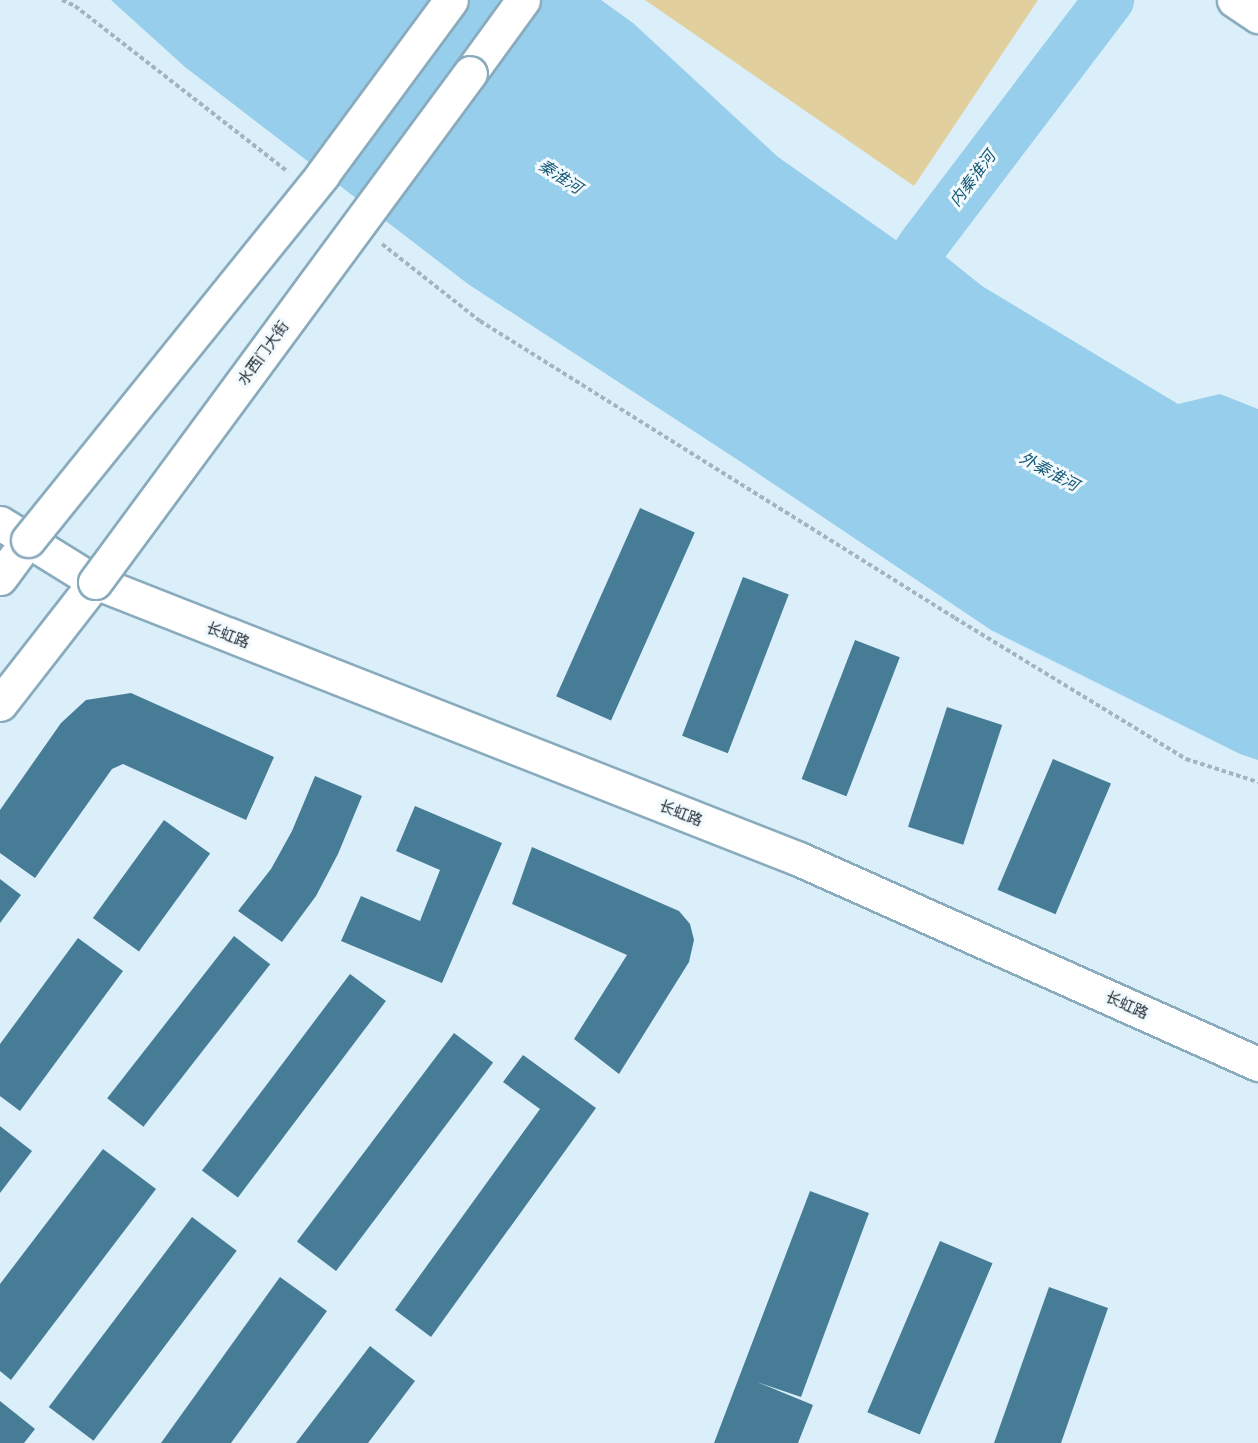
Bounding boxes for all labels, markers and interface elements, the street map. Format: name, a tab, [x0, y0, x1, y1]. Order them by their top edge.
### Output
water label: 内秦淮河	[946, 148, 1000, 210]
water label: 秦淮河	[535, 156, 585, 198]
street label: 水西门大街	[234, 317, 292, 389]
water label: 外秦淮河	[1016, 449, 1082, 495]
street label: 长虹路	[204, 619, 252, 651]
street label: 长虹路	[657, 797, 705, 829]
street label: 长虹路	[1103, 988, 1151, 1022]

